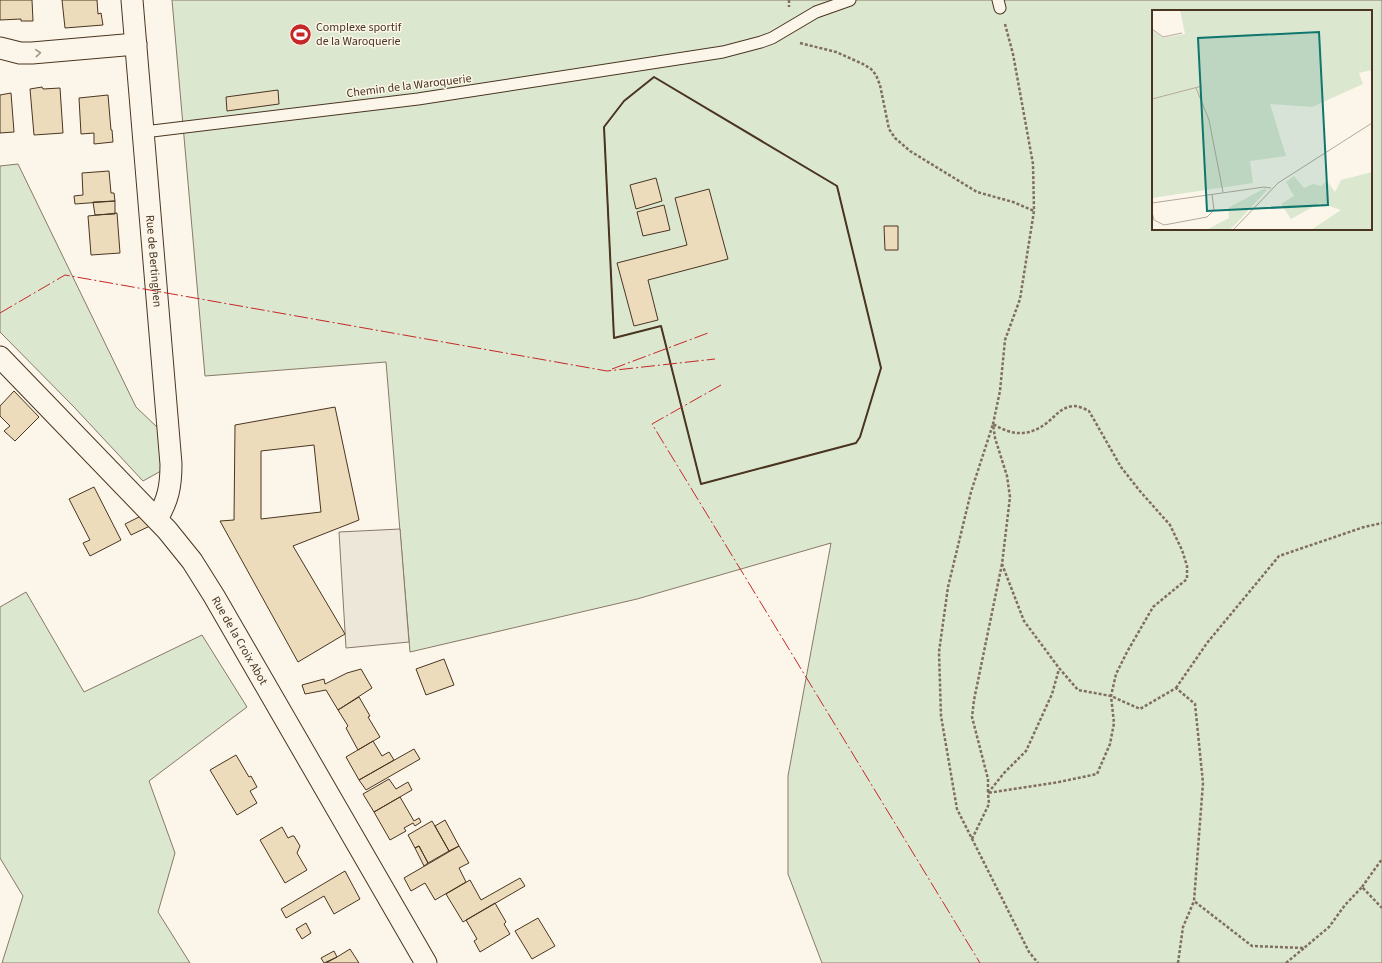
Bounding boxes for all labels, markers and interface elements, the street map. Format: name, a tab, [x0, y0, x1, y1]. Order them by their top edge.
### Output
inset map	[1152, 10, 1372, 230]
place label: Complexe sportif de la Waroquerie	[316, 19, 402, 50]
sports icon: Complexe sportif de la Waroquerie	[287, 21, 313, 47]
one-way arrow	[35, 48, 41, 57]
street label: Chemin de la Waroquerie	[346, 70, 472, 102]
street label: Rue de Bertinghen	[142, 214, 166, 308]
street label: Rue de la Croix Abot	[207, 593, 272, 688]

